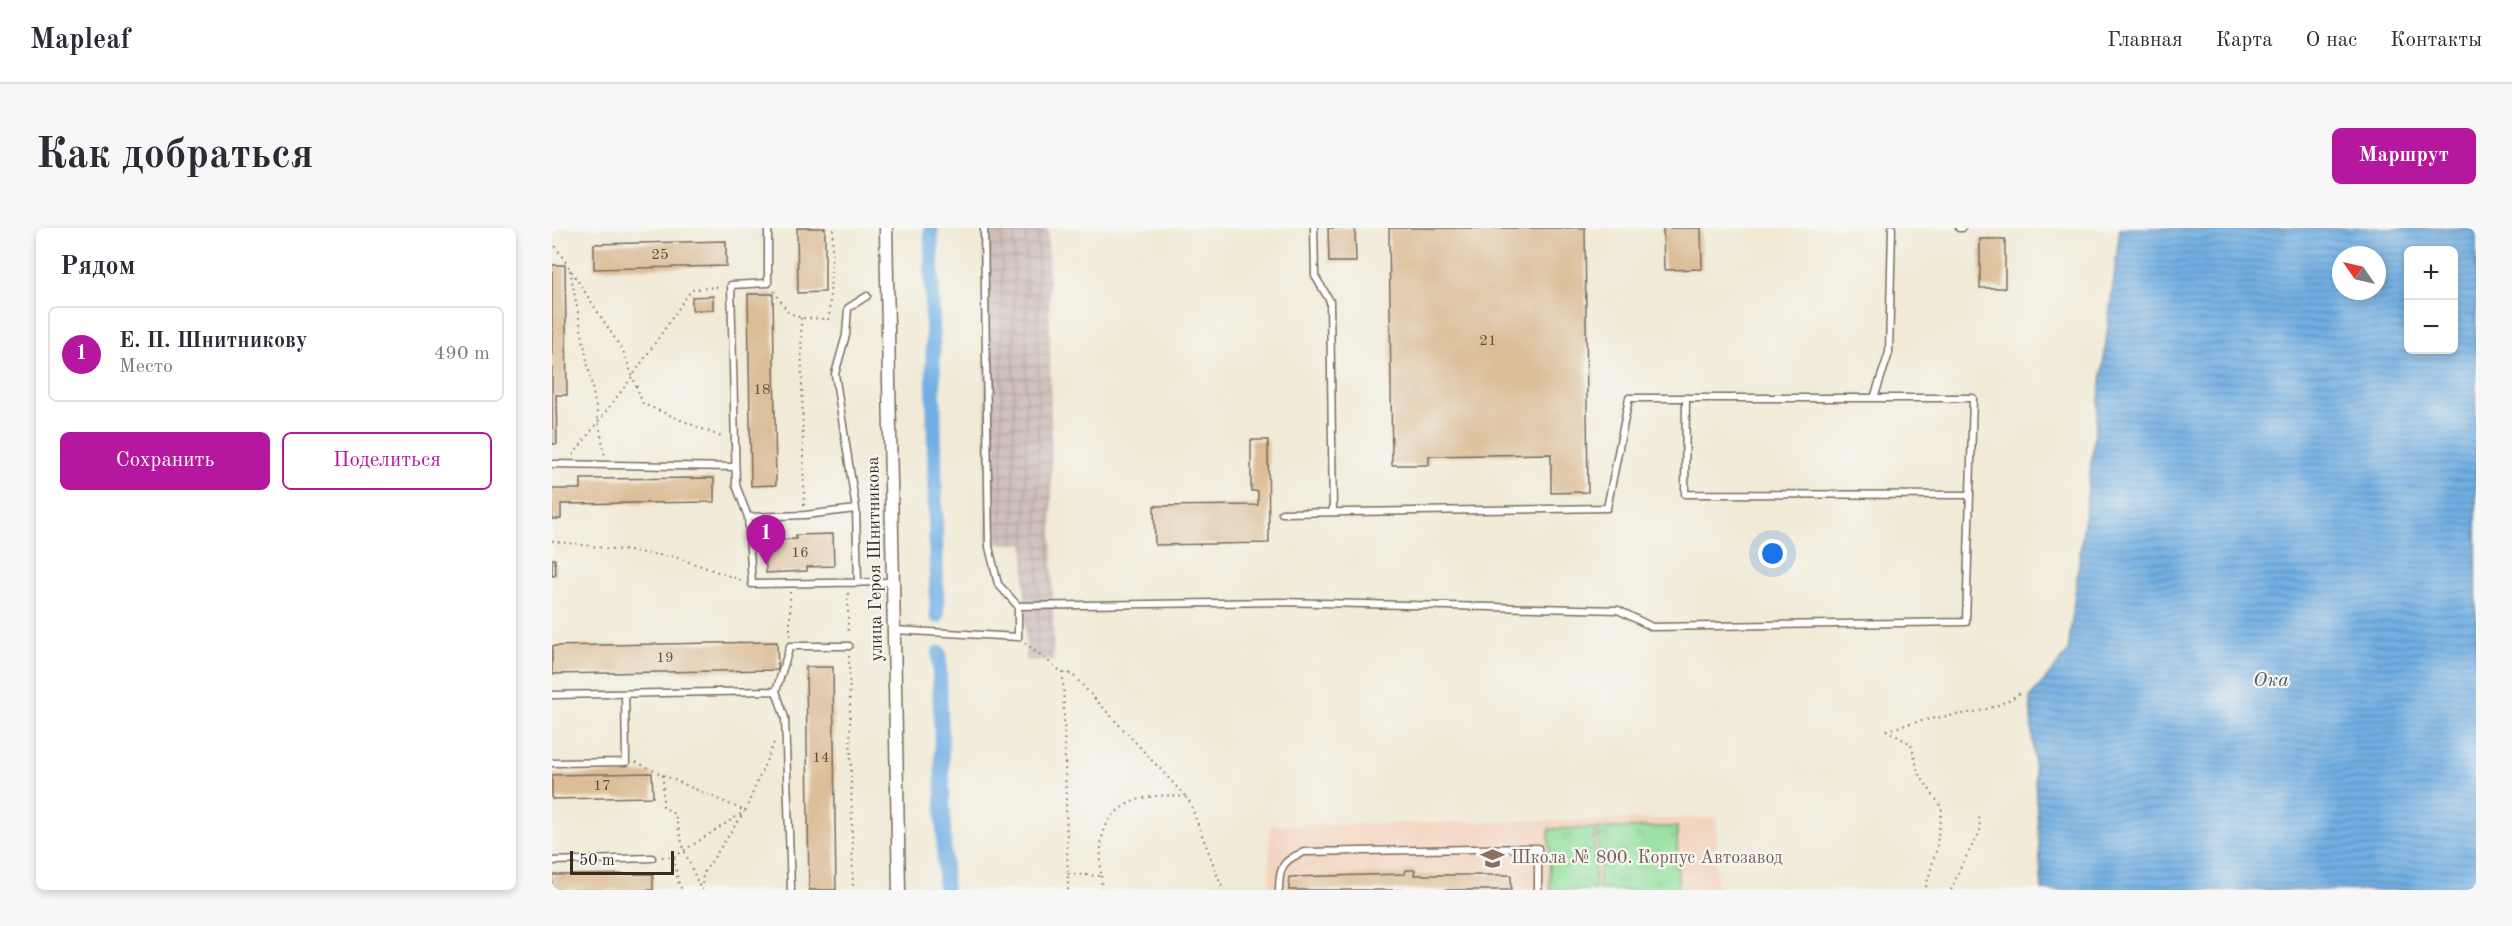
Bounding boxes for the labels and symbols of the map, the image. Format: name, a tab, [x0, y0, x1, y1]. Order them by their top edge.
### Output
north arrow	[2332, 246, 2386, 300]
house number: 25	[651, 248, 669, 263]
house number: 21	[1479, 334, 1497, 349]
house number: 18	[753, 383, 771, 398]
street label: улица Героя Шнитникова	[864, 456, 886, 662]
pin: 1	[746, 516, 786, 565]
your location	[1758, 539, 1787, 568]
house number: 16	[791, 546, 809, 561]
house number: 19	[656, 651, 674, 666]
water label: Ока	[2253, 671, 2289, 691]
house number: 14	[812, 751, 830, 766]
house number: 17	[593, 779, 611, 794]
school or university icon: Школа № 800. Корпус Автозавод	[1480, 845, 1506, 871]
scale bar	[570, 848, 674, 876]
place label: Школа № 800. Корпус Автозавод	[1511, 849, 1783, 867]

